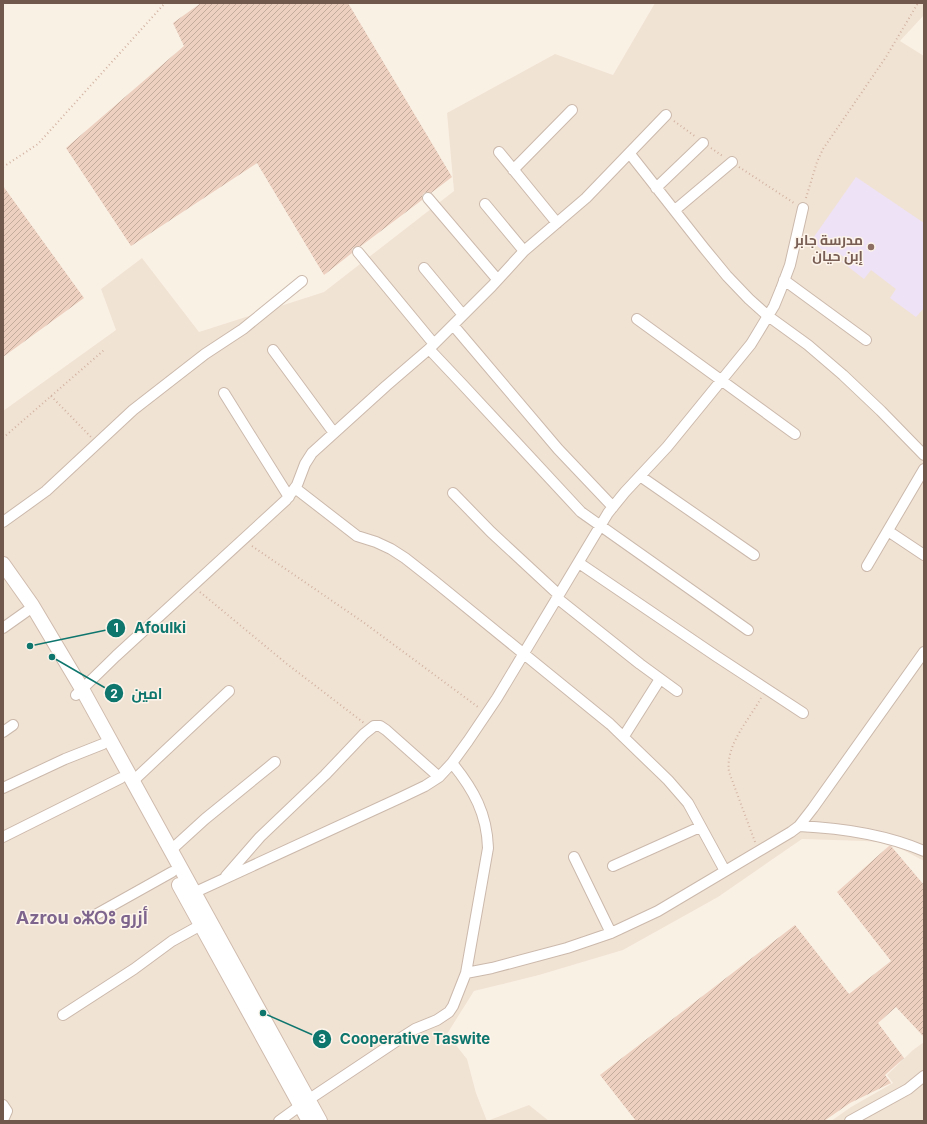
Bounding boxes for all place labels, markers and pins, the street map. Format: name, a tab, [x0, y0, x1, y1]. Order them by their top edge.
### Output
place label: مدرسة جابر إبن حيان	[794, 231, 863, 266]
marker: مدرسة جابر إبن حيان	[866, 242, 876, 252]
callout: Afoulki	[106, 614, 194, 641]
callout: امين	[104, 680, 171, 707]
callout: Cooperative Taswite	[312, 1025, 498, 1052]

